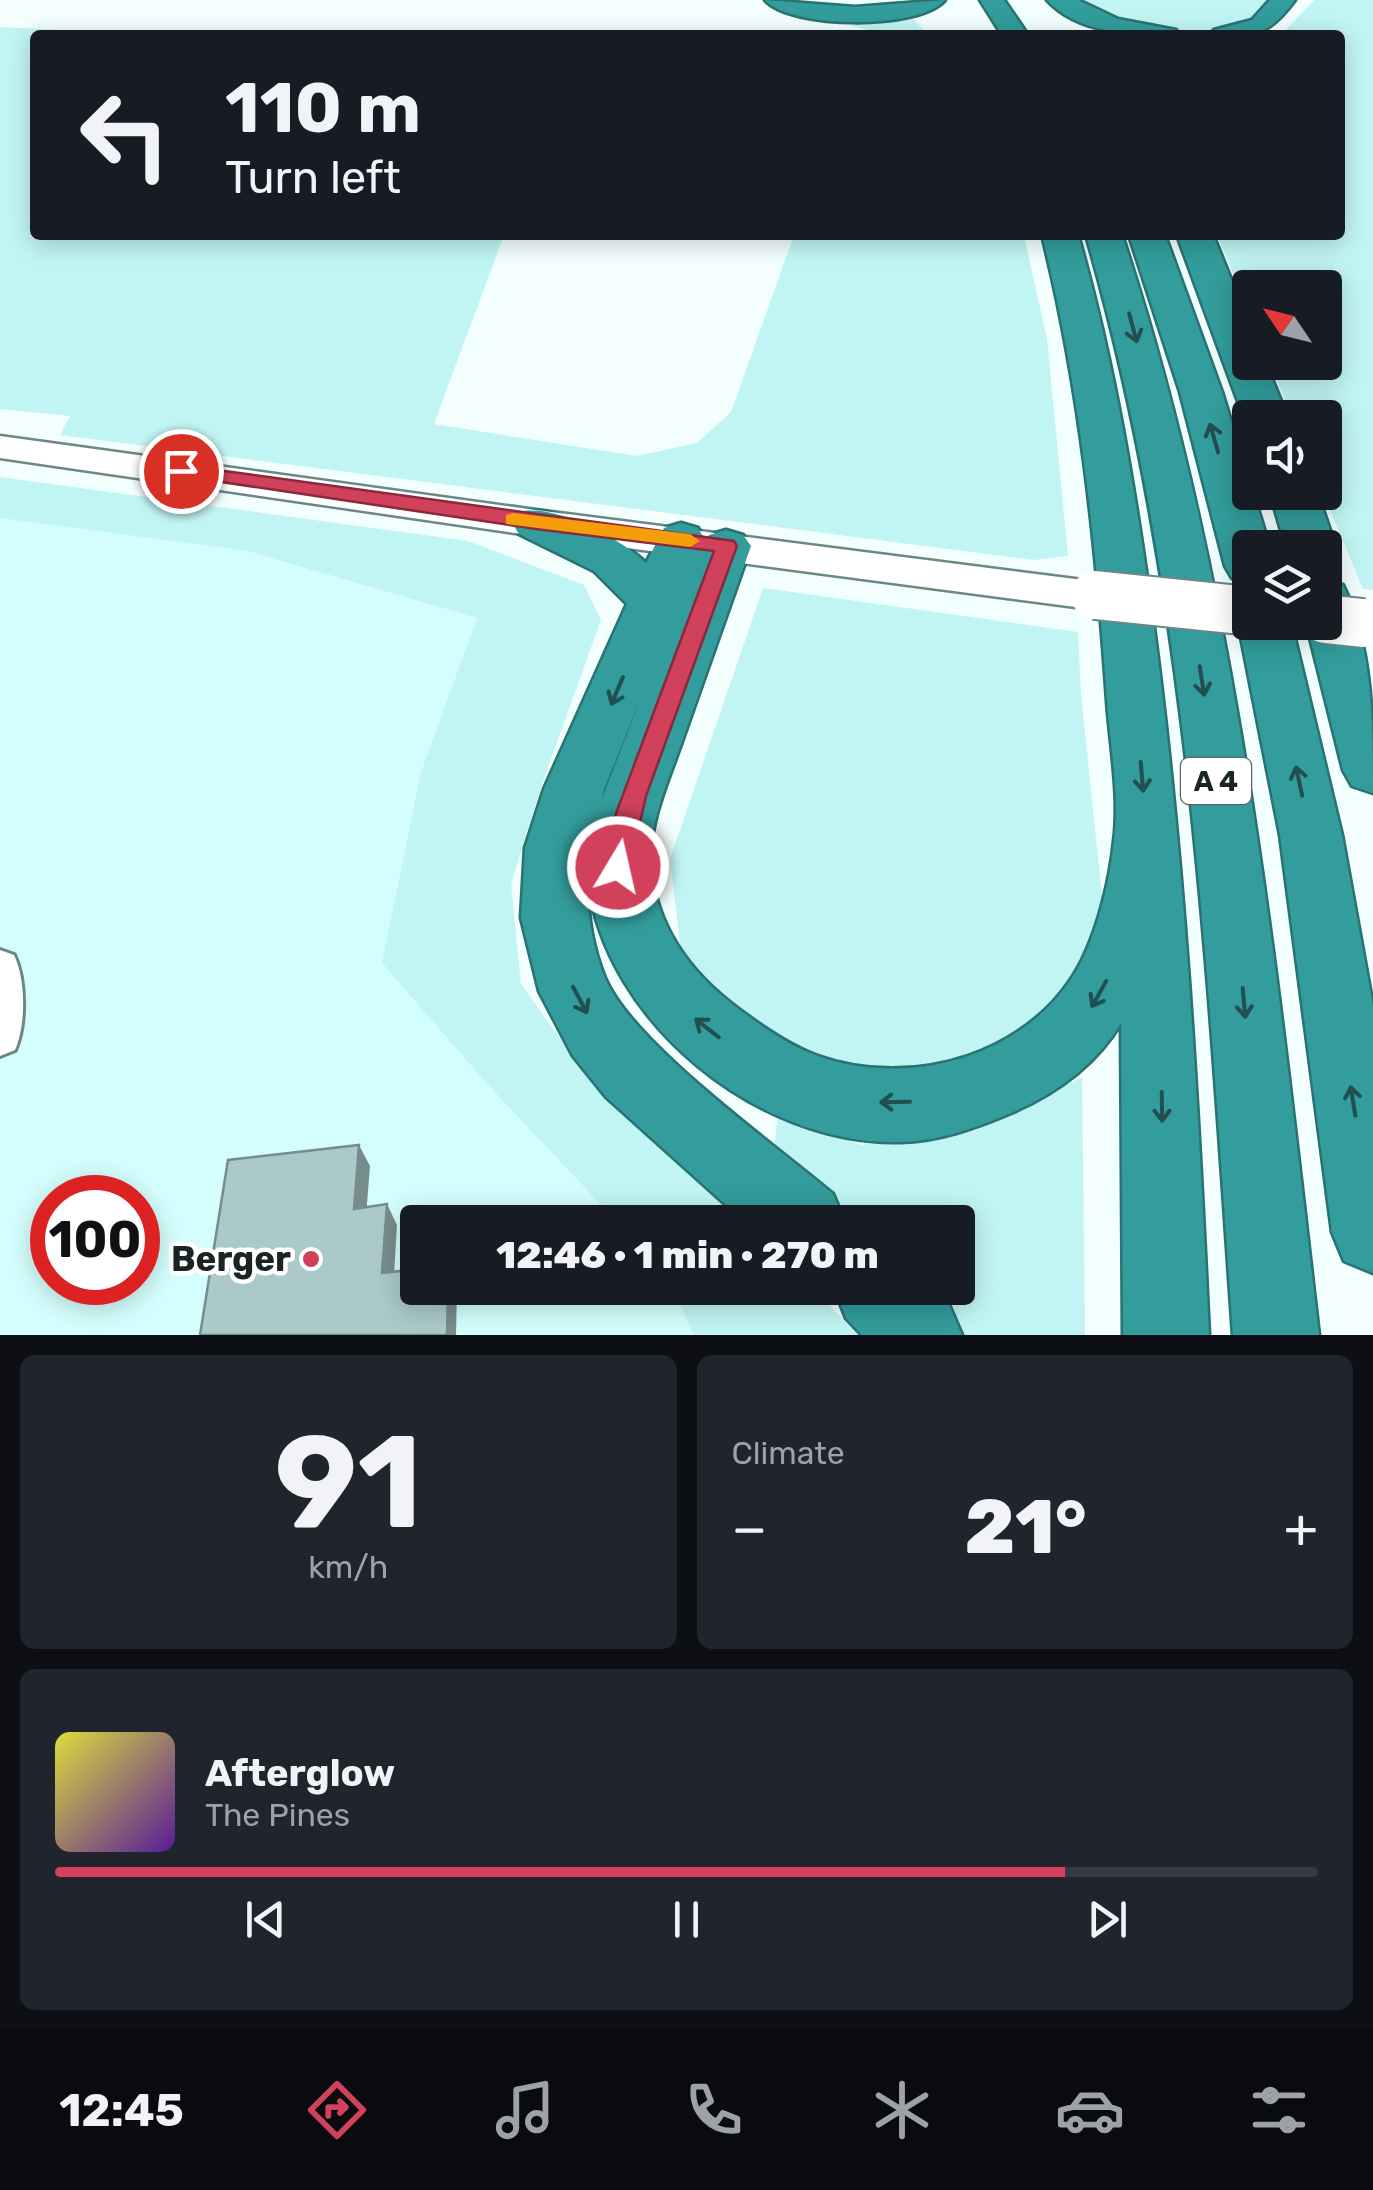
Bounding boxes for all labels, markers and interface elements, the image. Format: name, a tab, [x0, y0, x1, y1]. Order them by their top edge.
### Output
text: 110 m	[225, 67, 421, 150]
icon: left	[60, 70, 190, 200]
text: Turn left	[225, 151, 401, 204]
north arrow	[1232, 270, 1342, 380]
map controls	[1232, 270, 1342, 640]
one-way arrow	[1125, 312, 1144, 343]
button: sound	[1232, 400, 1342, 510]
one-way arrow	[1204, 423, 1223, 455]
pin	[139, 429, 224, 514]
icon: arrive	[154, 444, 209, 499]
button: layers	[1232, 530, 1342, 640]
one-way arrow	[1193, 665, 1211, 697]
one-way arrow	[607, 675, 625, 706]
road number: A 4	[1181, 758, 1251, 804]
one-way arrow	[1133, 761, 1152, 793]
one-way arrow	[1289, 765, 1307, 797]
position arrow	[566, 815, 670, 919]
one-way arrow	[1089, 979, 1109, 1008]
one-way arrow	[571, 984, 590, 1014]
one-way arrow	[1235, 987, 1254, 1019]
one-way arrow	[694, 1017, 720, 1039]
one-way arrow	[1343, 1085, 1361, 1118]
one-way arrow	[1152, 1090, 1171, 1122]
one-way arrow	[879, 1092, 912, 1112]
speed limit sign: 100	[30, 1175, 160, 1305]
text: 12:46 · 1 min · 270 m	[496, 1232, 879, 1278]
place label: Berger	[171, 1238, 291, 1280]
marker: Berger	[300, 1248, 322, 1270]
text: 91	[274, 1405, 422, 1560]
text: Climate	[732, 1434, 845, 1472]
text: 21°	[965, 1483, 1086, 1572]
text: −	[732, 1496, 767, 1561]
text: +	[1284, 1496, 1318, 1561]
text: km/h	[308, 1548, 388, 1586]
text: Afterglow	[205, 1750, 395, 1796]
text: The Pines	[205, 1796, 350, 1834]
icon: previous	[238, 1892, 293, 1947]
icon: pause	[659, 1892, 714, 1947]
icon: next	[1080, 1892, 1135, 1947]
icon: directions	[302, 2075, 372, 2145]
icon: music	[490, 2075, 560, 2145]
icon: phone	[679, 2075, 749, 2145]
icon: climate	[867, 2075, 937, 2145]
icon: car	[1055, 2075, 1125, 2145]
icon: filters	[1244, 2075, 1314, 2145]
text: 12:45	[59, 2084, 184, 2137]

